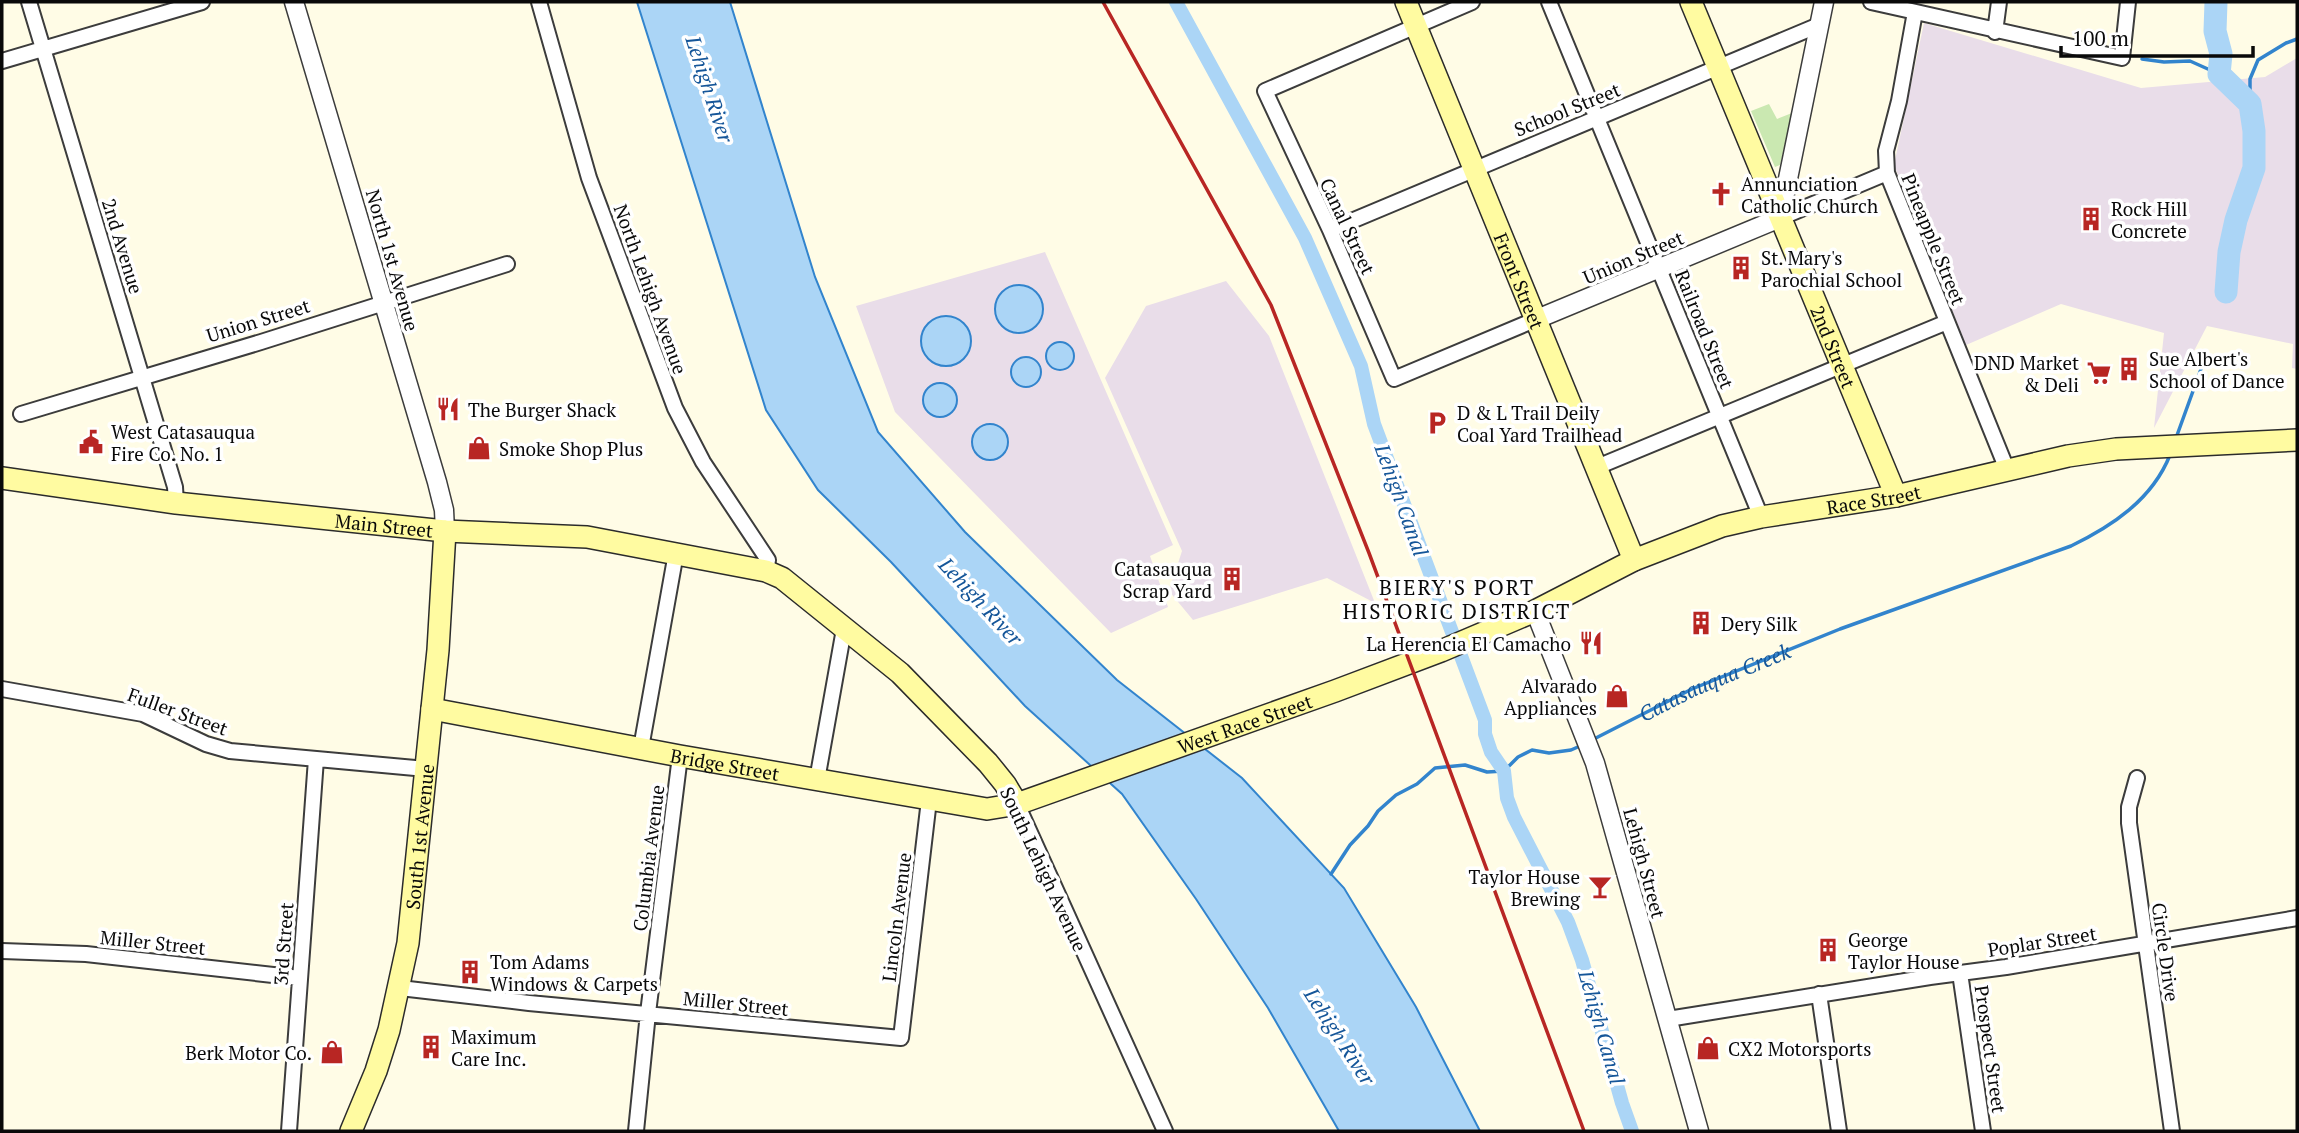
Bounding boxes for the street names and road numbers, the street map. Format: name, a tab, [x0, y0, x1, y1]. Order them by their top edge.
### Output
street label: School Street	[1510, 76, 1624, 142]
street label: Pineapple Street	[1896, 170, 1972, 308]
street label: Canal Street	[1315, 174, 1381, 278]
street label: North 1st Avenue	[361, 186, 425, 334]
street label: 2nd Avenue	[97, 195, 149, 297]
street label: North Lehigh Avenue	[609, 201, 693, 377]
street label: Union Street	[1579, 225, 1687, 289]
street label: Front Street	[1489, 229, 1551, 333]
street label: Railroad Street	[1670, 266, 1740, 392]
street label: Union Street	[203, 292, 313, 348]
street label: 2nd Street	[1806, 301, 1862, 392]
street label: Race Street	[1825, 478, 1923, 519]
street label: Main Street	[334, 507, 434, 542]
street label: Fuller Street	[124, 681, 232, 741]
street label: West Race Street	[1174, 688, 1315, 759]
street label: Bridge Street	[668, 742, 781, 785]
street label: South 1st Avenue	[399, 763, 439, 911]
street label: Columbia Avenue	[627, 783, 669, 933]
street label: South Lehigh Avenue	[995, 783, 1093, 955]
street label: Lehigh Street	[1618, 805, 1672, 921]
street label: Lincoln Avenue	[876, 851, 916, 983]
street label: Circle Drive	[2147, 901, 2185, 1003]
street label: 3rd Street	[268, 902, 298, 986]
street label: Poplar Street	[1986, 920, 2098, 962]
street label: Miller Street	[99, 924, 207, 960]
street label: Prospect Street	[1970, 983, 2012, 1115]
street label: Miller Street	[682, 985, 790, 1021]

